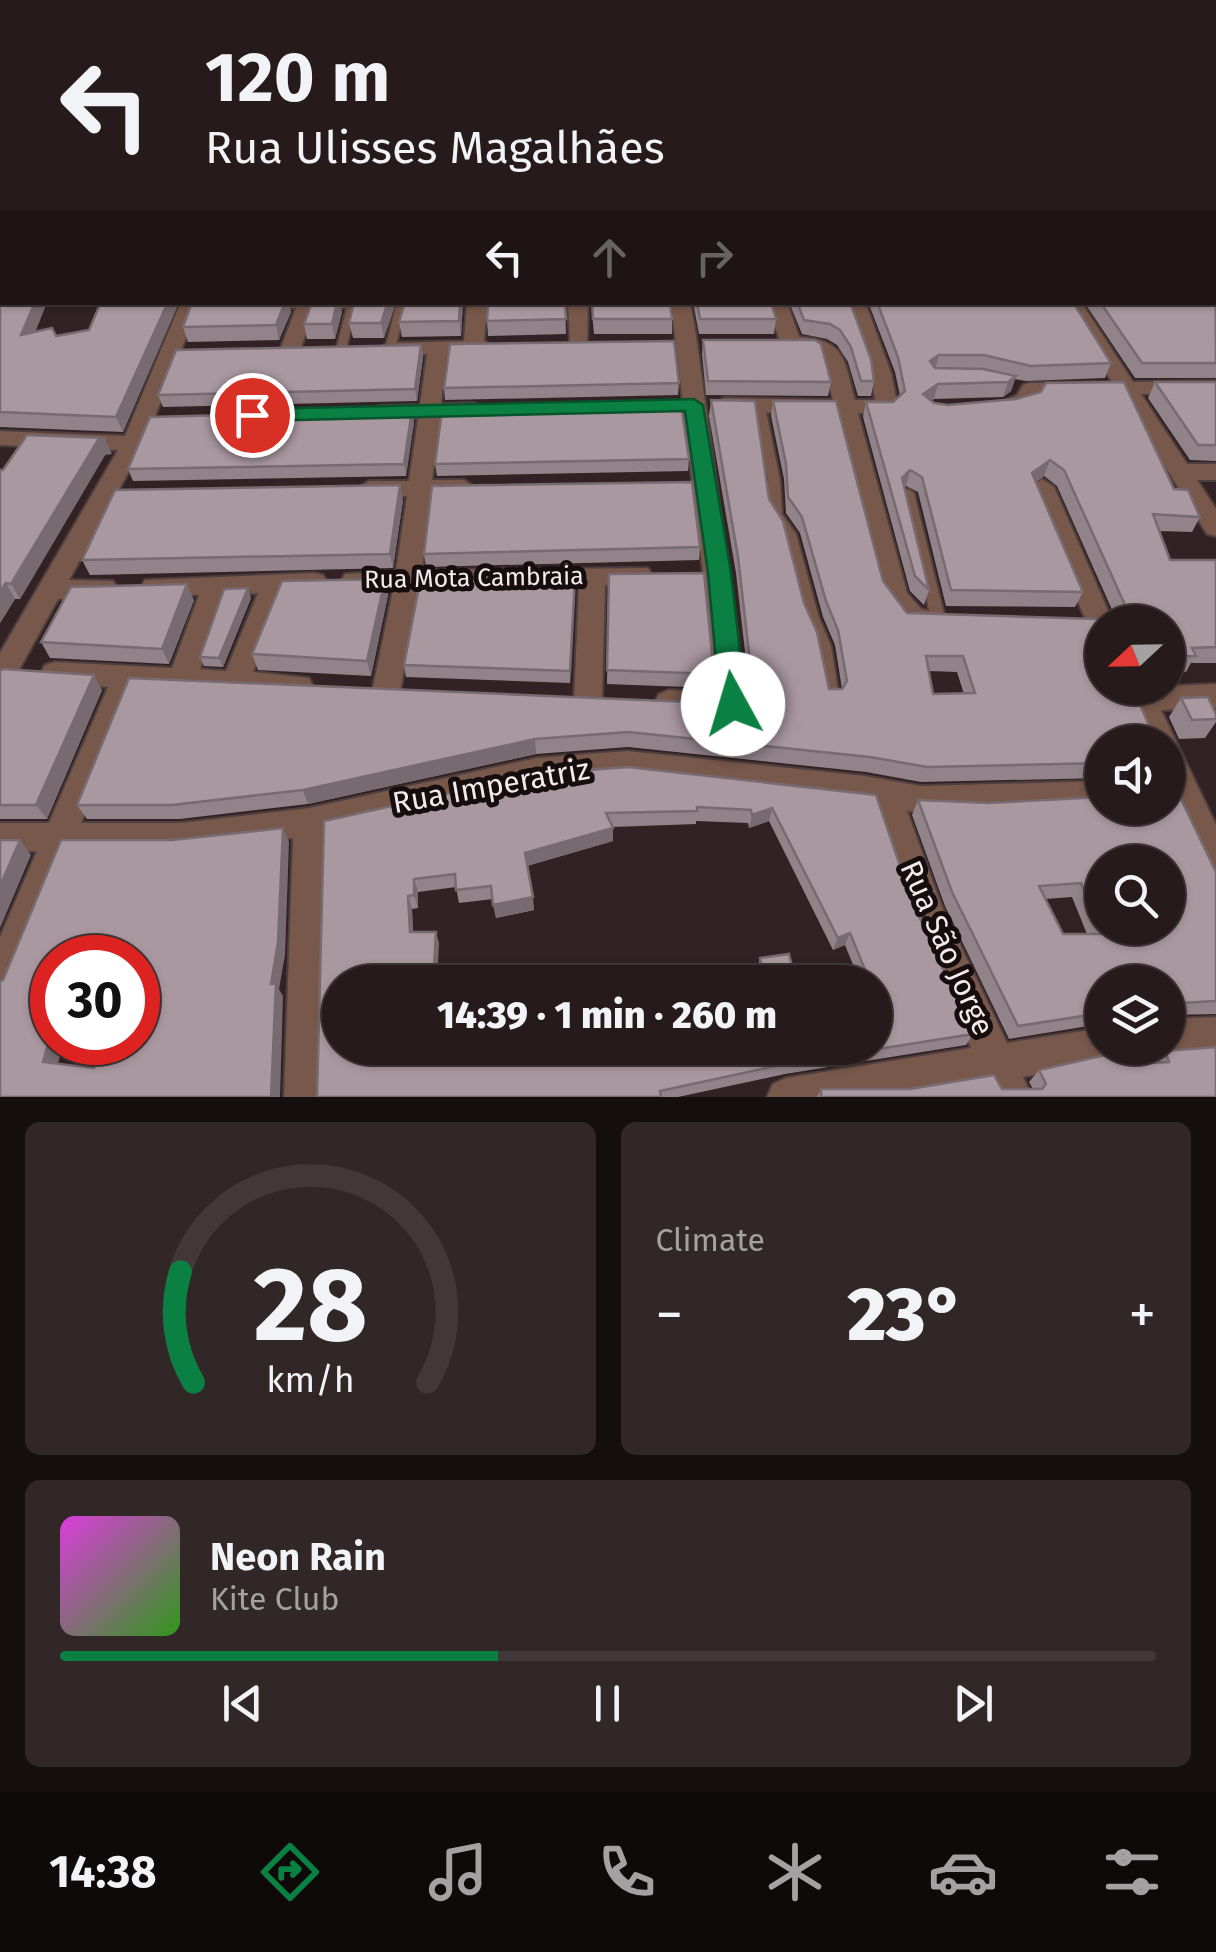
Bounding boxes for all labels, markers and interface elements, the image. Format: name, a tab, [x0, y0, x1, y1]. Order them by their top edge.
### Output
text: 120 m	[205, 36, 390, 120]
icon: left	[40, 40, 170, 170]
text: Rua Ulisses Magalhães	[205, 121, 665, 175]
icon: left	[477, 230, 532, 285]
icon: ahead	[582, 230, 637, 285]
icon: right	[687, 230, 742, 285]
pin	[210, 373, 295, 458]
icon: arrive	[225, 388, 280, 443]
street label: Rua Mota Cambraia	[364, 561, 584, 595]
north arrow	[1085, 605, 1185, 705]
map controls	[1085, 605, 1185, 1065]
position arrow	[681, 652, 785, 756]
button: sound	[1085, 725, 1185, 825]
street label: Rua Imperatriz	[390, 751, 592, 821]
button: search	[1085, 845, 1185, 945]
street label: Rua São Jorge	[892, 855, 1002, 1041]
speed limit sign: 30	[30, 935, 160, 1065]
button: layers	[1085, 965, 1185, 1065]
text: 14:39 · 1 min · 260 m	[437, 992, 777, 1038]
text: Climate	[656, 1221, 765, 1259]
text: 28	[253, 1243, 367, 1368]
text: 23°	[847, 1270, 964, 1360]
text: −	[656, 1282, 683, 1348]
text: +	[1129, 1282, 1156, 1348]
text: km/h	[266, 1359, 354, 1401]
text: Neon Rain	[210, 1534, 386, 1580]
text: Kite Club	[210, 1580, 339, 1618]
icon: previous	[215, 1676, 270, 1731]
icon: pause	[580, 1676, 635, 1731]
icon: next	[946, 1676, 1001, 1731]
icon: directions	[255, 1837, 325, 1907]
icon: music	[423, 1837, 493, 1907]
icon: phone	[592, 1837, 662, 1907]
icon: climate	[760, 1837, 830, 1907]
icon: car	[928, 1837, 998, 1907]
icon: filters	[1097, 1837, 1167, 1907]
text: 14:38	[49, 1845, 157, 1899]

